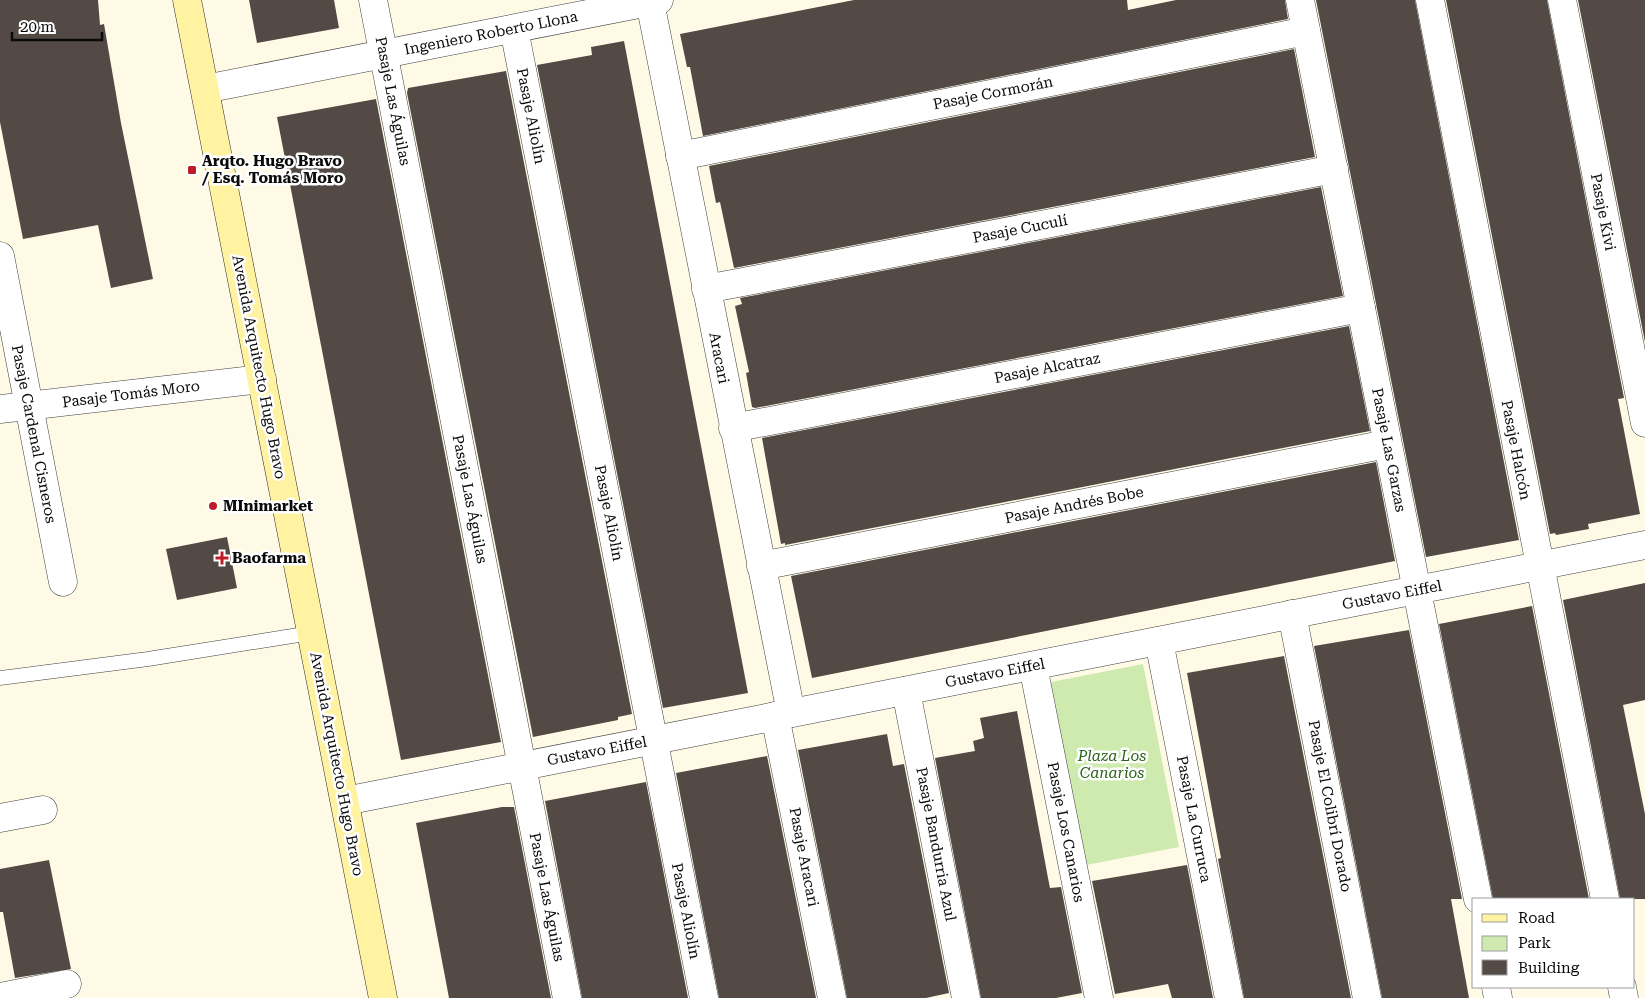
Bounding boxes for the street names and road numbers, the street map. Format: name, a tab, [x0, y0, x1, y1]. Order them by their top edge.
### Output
street label: Ingeniero Roberto Llona	[403, 7, 579, 59]
street label: Pasaje Las Águilas	[372, 35, 414, 167]
street label: Pasaje Aliolín	[513, 66, 549, 166]
street label: Pasaje Cormorán	[931, 72, 1055, 113]
street label: Pasaje Kivi	[1587, 172, 1619, 252]
street label: Pasaje Cuculí	[971, 211, 1069, 247]
street label: Avenida Arquitecto Hugo Bravo	[228, 253, 290, 481]
street label: Aracari	[705, 331, 733, 385]
street label: Pasaje Cardenal Cisneros	[8, 343, 60, 525]
street label: Pasaje Alcatraz	[992, 349, 1102, 387]
street label: Pasaje Tomás Moro	[61, 377, 201, 411]
street label: Pasaje Las Garzas	[1368, 386, 1410, 514]
street label: Pasaje Halcón	[1497, 398, 1535, 502]
street label: Pasaje Las Águilas	[449, 433, 491, 565]
street label: Pasaje Aliolín	[591, 463, 627, 563]
street label: Pasaje Andrés Bobe	[1003, 483, 1145, 527]
street label: Gustavo Eiffel	[1341, 576, 1444, 613]
street label: Avenida Arquitecto Hugo Bravo	[306, 650, 368, 878]
street label: Gustavo Eiffel	[944, 654, 1047, 691]
street label: Pasaje El Colibrí Dorado	[1304, 719, 1356, 893]
street label: Gustavo Eiffel	[546, 732, 649, 769]
street label: Pasaje La Curruca	[1173, 754, 1215, 884]
street label: Pasaje Los Canarios	[1044, 760, 1088, 904]
street label: Pasaje Bandurria Azul	[912, 765, 960, 923]
street label: Pasaje Aracari	[786, 806, 823, 908]
street label: Pasaje Las Águilas	[526, 831, 568, 963]
street label: Pasaje Aliolín	[668, 861, 704, 961]

